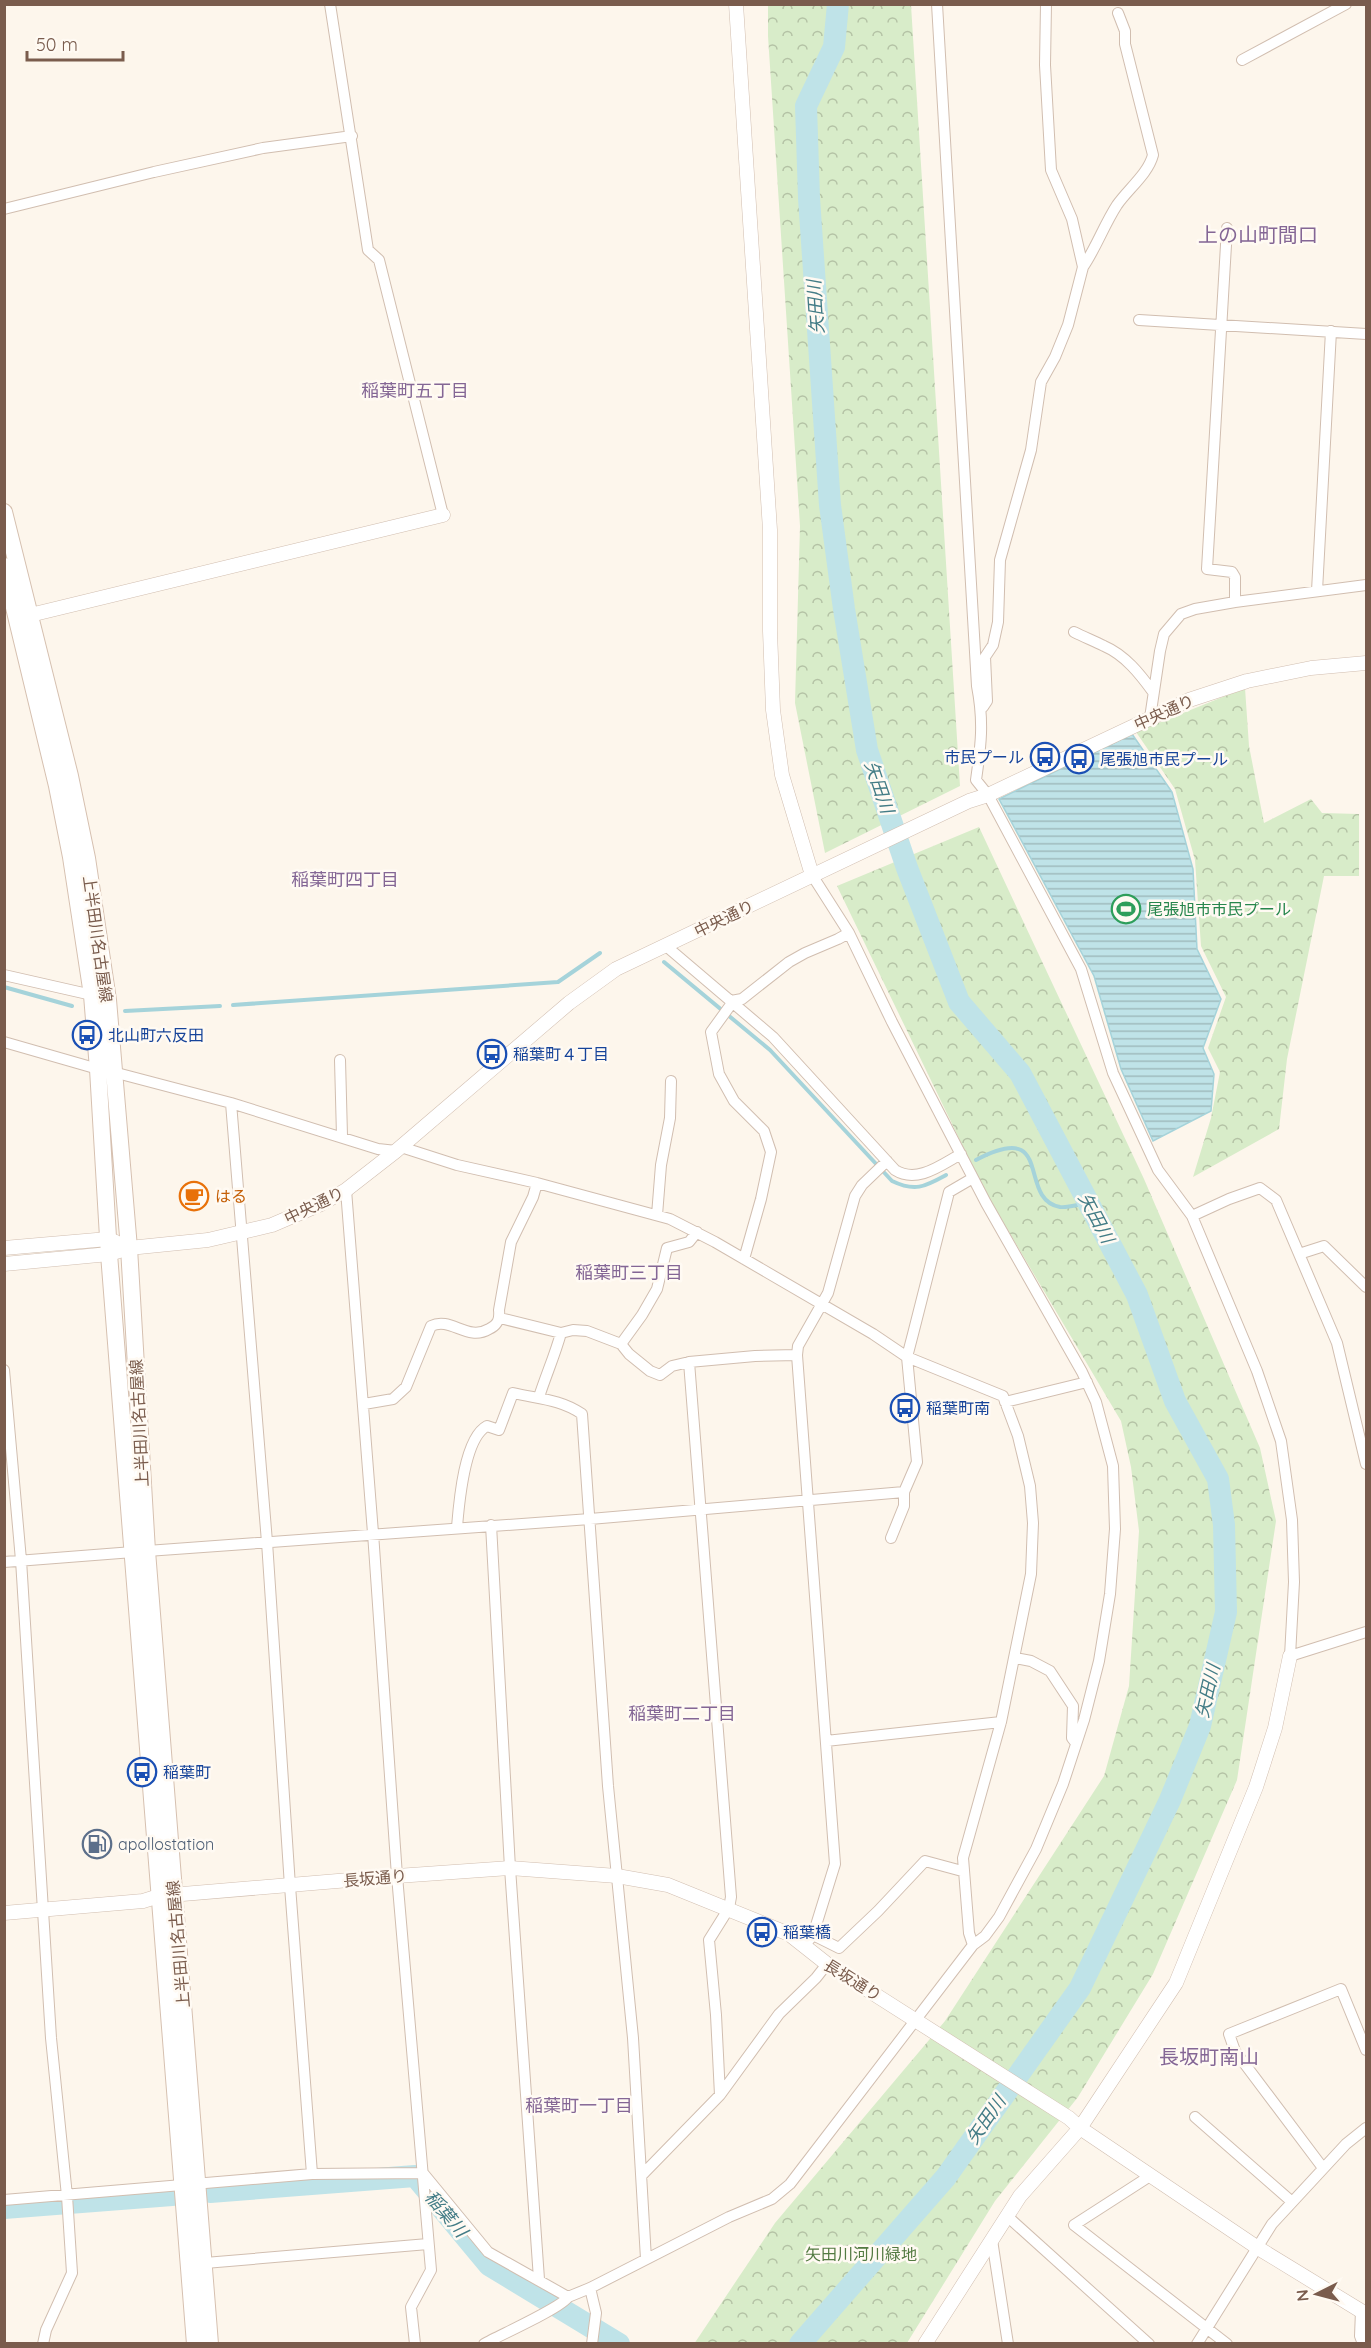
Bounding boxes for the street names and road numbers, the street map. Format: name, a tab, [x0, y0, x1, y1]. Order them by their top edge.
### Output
street label: 中央通り	[1131, 690, 1197, 734]
street label: 上半田川名古屋線	[79, 874, 117, 1004]
street label: 中央通り	[691, 895, 757, 941]
street label: 中央通り	[281, 1182, 347, 1228]
street label: 上半田川名古屋線	[126, 1359, 152, 1487]
street label: 長坂通り	[342, 1865, 408, 1891]
street label: 上半田川名古屋線	[162, 1879, 194, 2009]
street label: 長坂通り	[821, 1955, 885, 2005]

